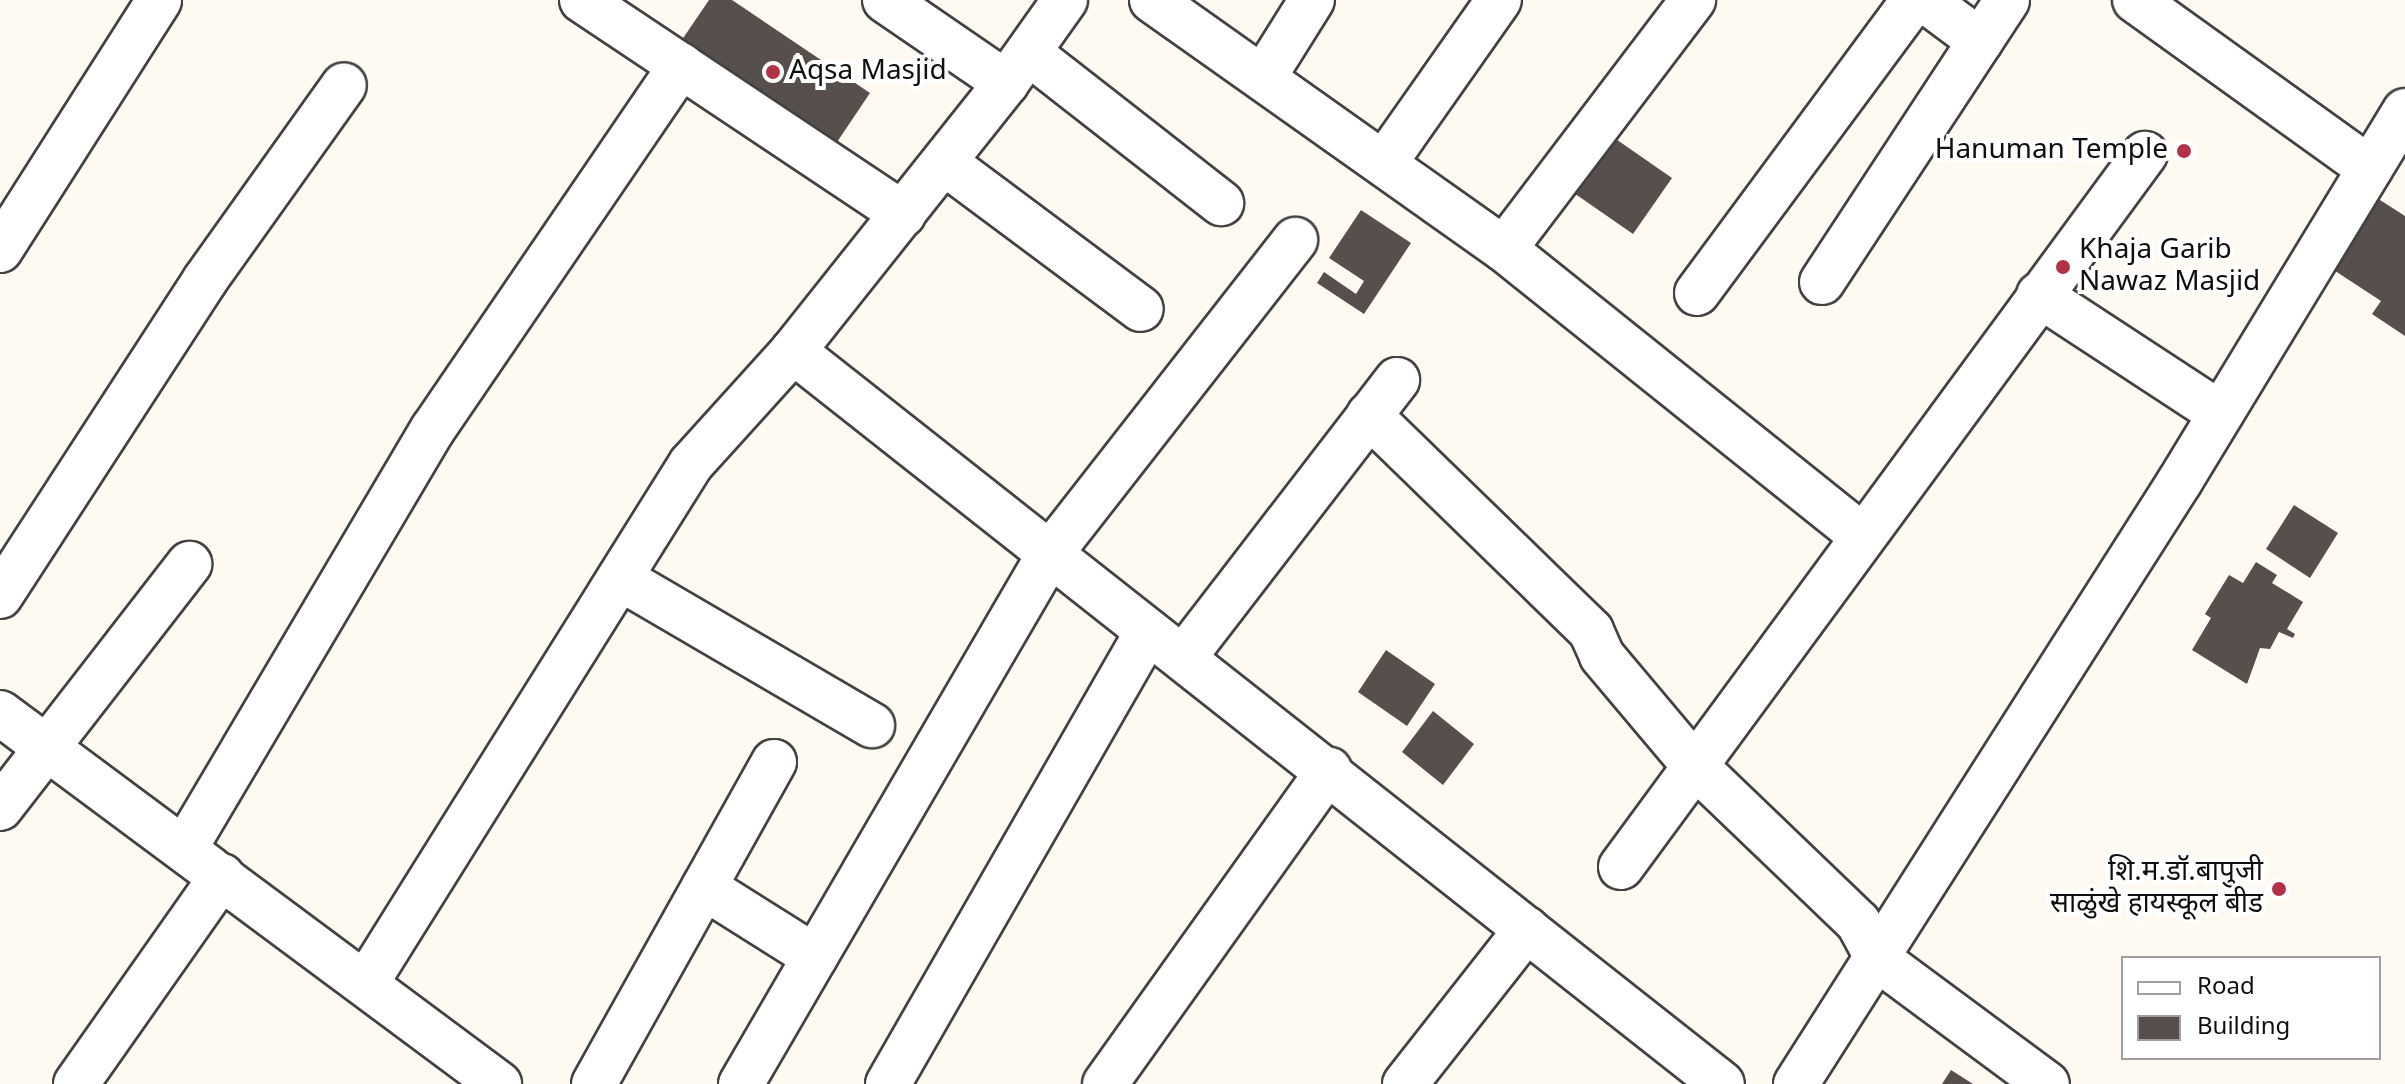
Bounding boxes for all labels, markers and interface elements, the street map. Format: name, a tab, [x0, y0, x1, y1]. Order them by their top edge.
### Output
place label: Aqsa Masjid	[789, 55, 947, 89]
marker: Aqsa Masjid	[764, 63, 782, 81]
place label: Hanuman Temple	[1935, 134, 2168, 168]
marker: Hanuman Temple	[2175, 142, 2193, 160]
place label: Khaja Garib Nawaz Masjid	[2079, 234, 2260, 300]
marker: Khaja Garib Nawaz Masjid	[2054, 258, 2072, 276]
place label: शि.म.डॉ.बापुजी साळुंखे हायस्कूल बीड	[2050, 856, 2263, 922]
marker: शि.म.डॉ.बापुजी साळुंखे हायस्कूल बीड	[2270, 880, 2288, 898]
legend	[2121, 956, 2381, 1060]
text: Road	[2197, 972, 2255, 1004]
text: Building	[2197, 1012, 2290, 1044]

